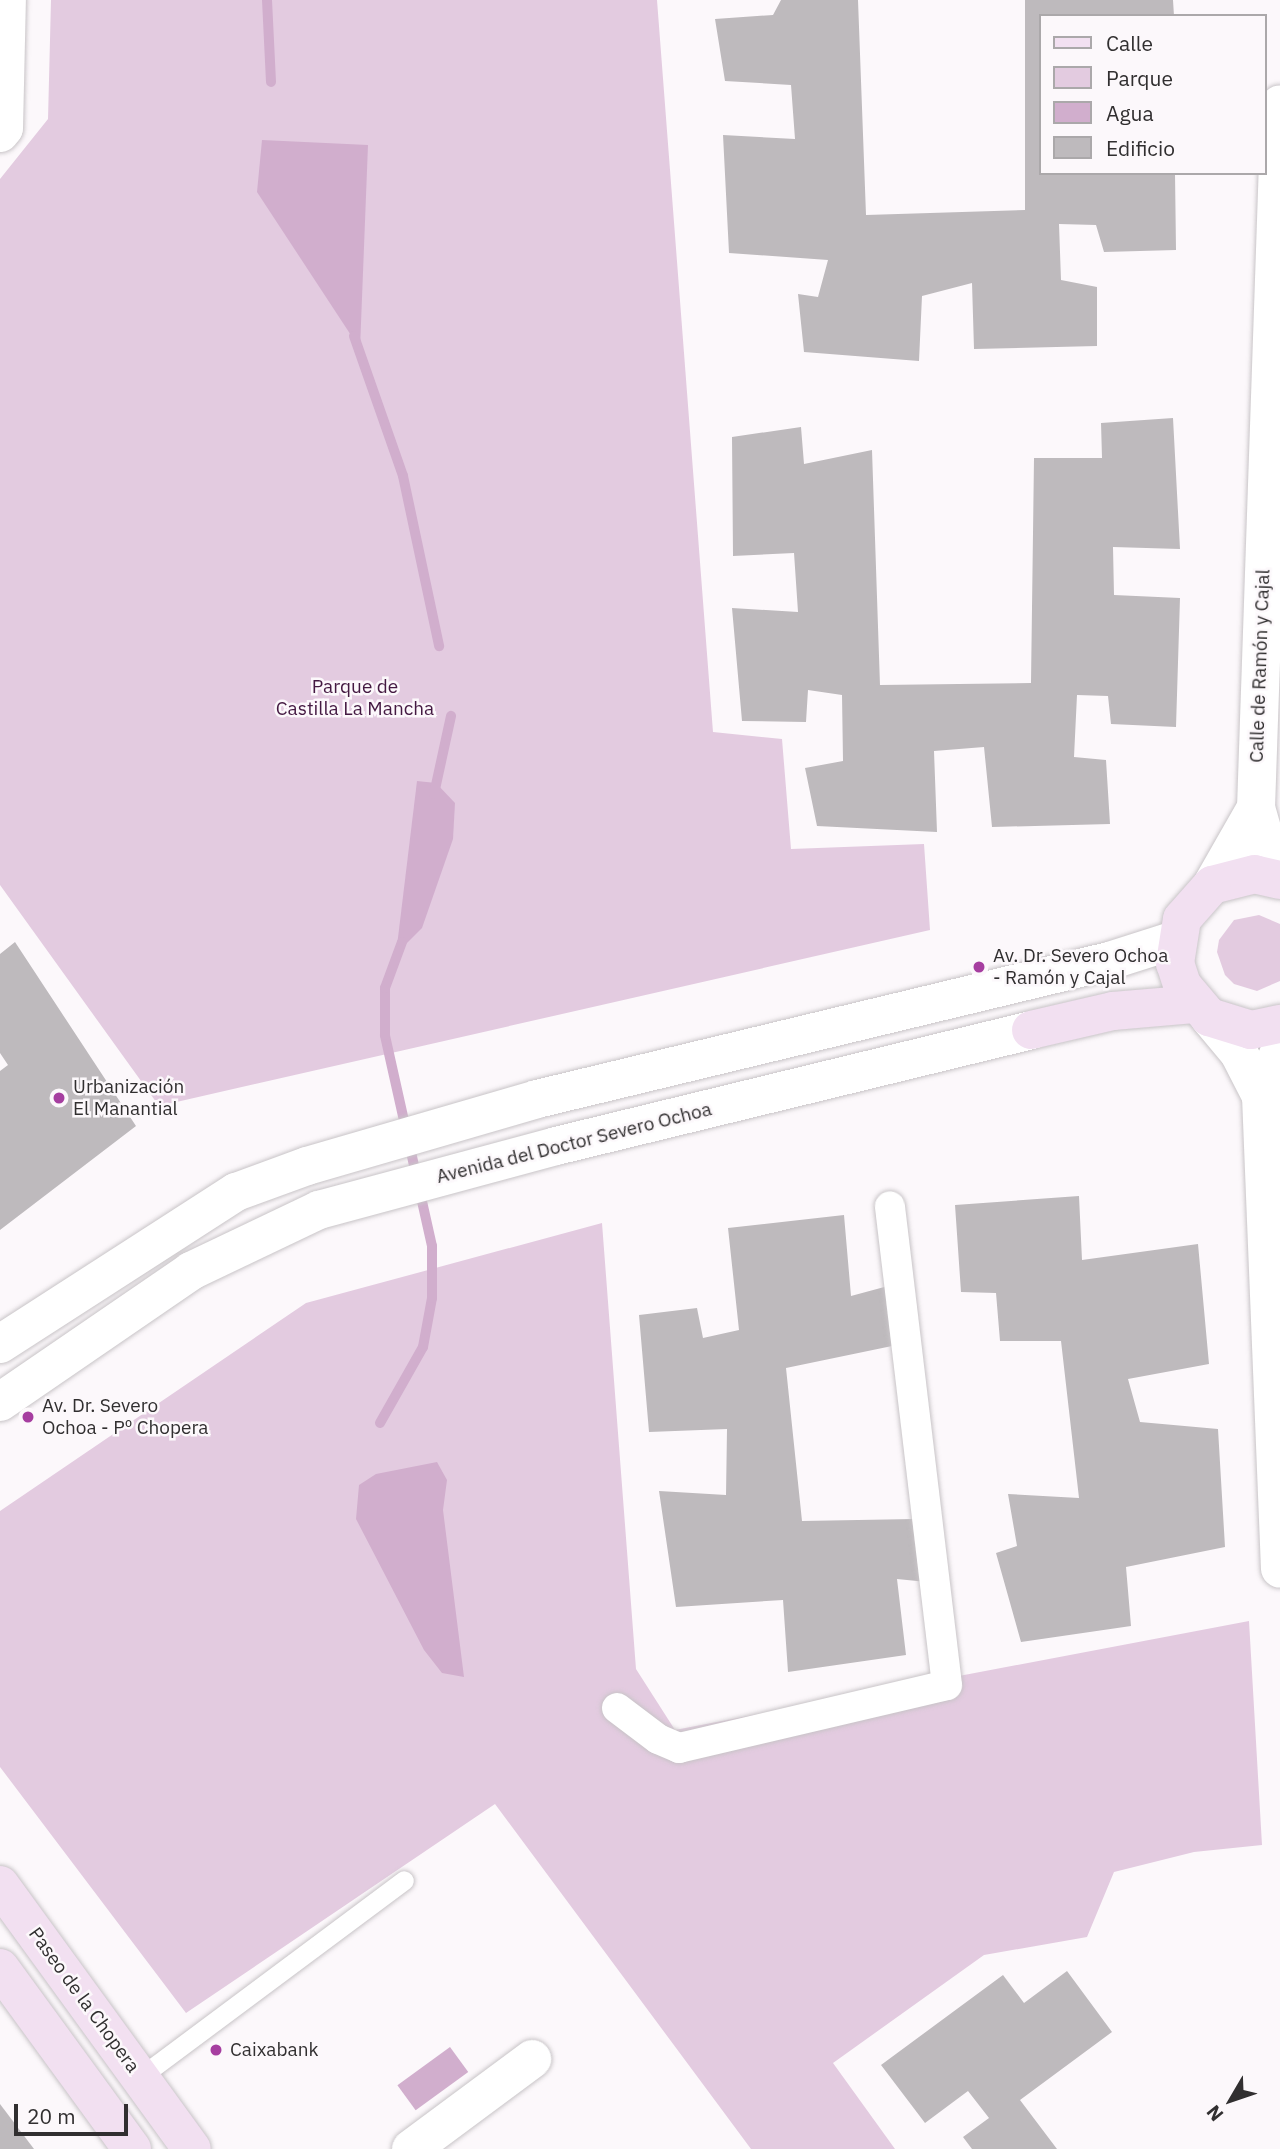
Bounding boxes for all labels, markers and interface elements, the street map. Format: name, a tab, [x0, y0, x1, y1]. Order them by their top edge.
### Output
legend	[1038, 14, 1266, 175]
text: Calle	[1106, 29, 1153, 57]
text: Parque	[1106, 64, 1173, 92]
text: Agua	[1106, 99, 1154, 127]
text: Edificio	[1106, 134, 1175, 162]
street label: Calle de Ramón y Cajal	[1245, 569, 1275, 763]
park label: Parque de Castilla La Mancha	[276, 676, 434, 720]
place label: Av. Dr. Severo Ochoa - Ramón y Cajal	[993, 945, 1168, 989]
marker: Av. Dr. Severo Ochoa - Ramón y Cajal	[971, 959, 987, 975]
place label: Urbanización El Manantial	[73, 1076, 184, 1120]
marker: Urbanización El Manantial	[51, 1090, 67, 1106]
street label: Avenida del Doctor Severo Ochoa	[434, 1098, 714, 1188]
place label: Av. Dr. Severo Ochoa - Pº Chopera	[42, 1395, 208, 1439]
marker: Av. Dr. Severo Ochoa - Pº Chopera	[20, 1409, 36, 1425]
street label: Paseo de la Chopera	[24, 1923, 144, 2077]
place label: Caixabank	[230, 2039, 318, 2061]
marker: Caixabank	[208, 2042, 224, 2058]
north arrow	[1196, 2065, 1266, 2135]
scale bar	[18, 2090, 131, 2134]
text: N	[1201, 2100, 1228, 2126]
text: 20 m	[27, 2102, 76, 2130]

